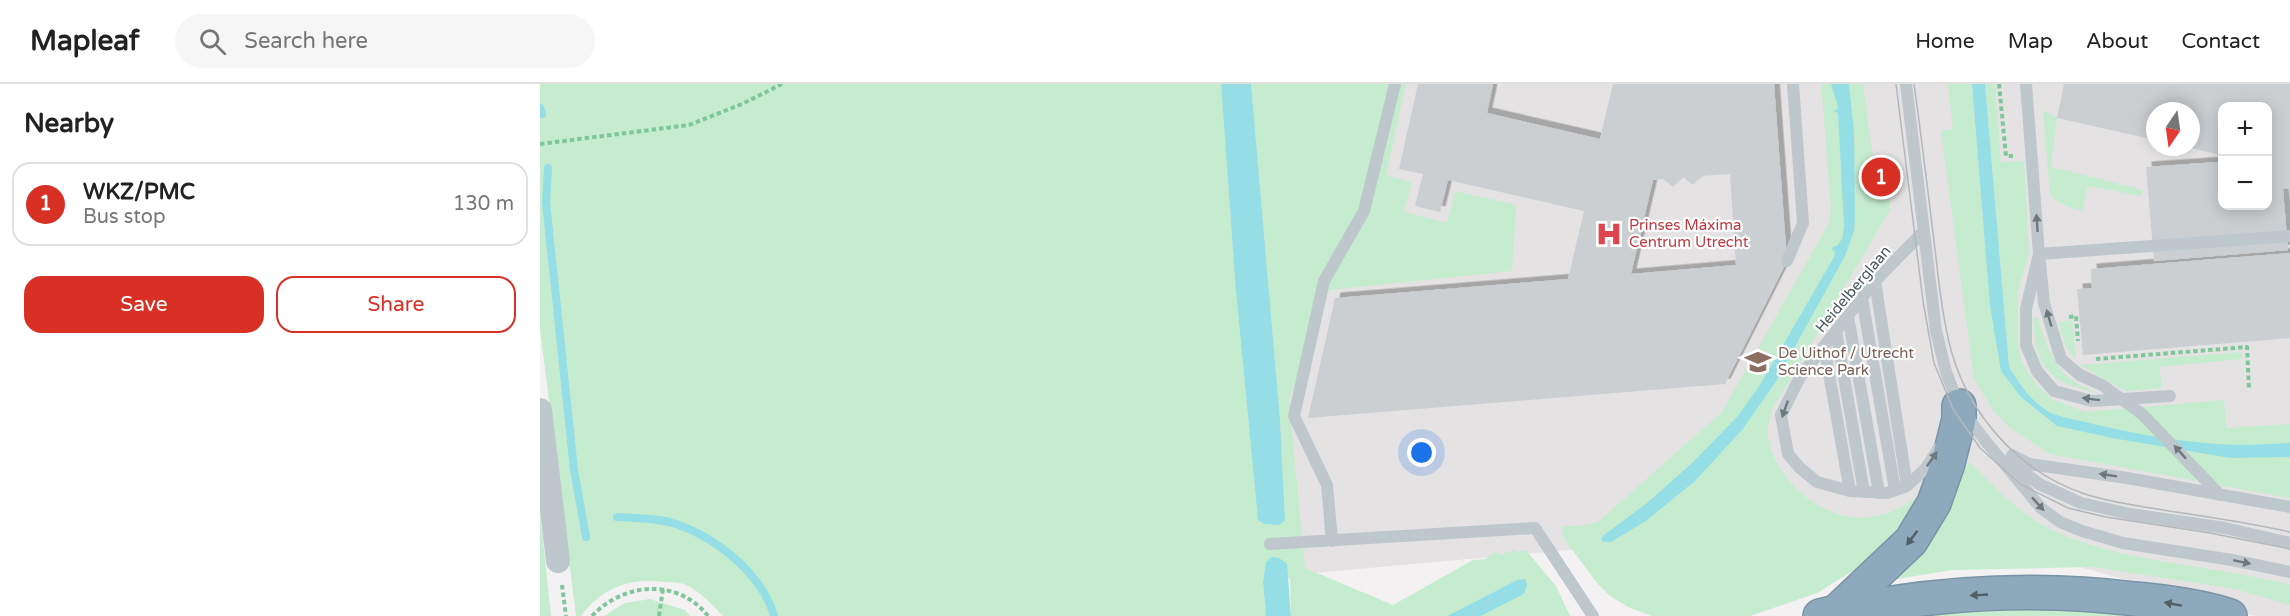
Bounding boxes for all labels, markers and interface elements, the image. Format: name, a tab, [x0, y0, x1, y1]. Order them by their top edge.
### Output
search box	[175, 14, 595, 68]
text: Mapleaf	[30, 24, 139, 58]
icon: search	[196, 25, 229, 58]
text: Search here	[244, 28, 368, 54]
text: Home	[1915, 29, 1975, 54]
text: Map	[2008, 29, 2053, 54]
text: About	[2086, 29, 2148, 54]
text: Contact	[2181, 29, 2260, 54]
north arrow	[2146, 102, 2200, 156]
map controls	[2218, 102, 2272, 210]
button: +	[2218, 102, 2272, 156]
text: Nearby	[24, 108, 114, 139]
pin: 1	[1862, 154, 1900, 200]
button: −	[2218, 156, 2272, 210]
text: WKZ/PMC	[83, 179, 195, 205]
text: 1	[39, 192, 52, 216]
text: 130 m	[453, 192, 514, 216]
text: Bus stop	[83, 205, 166, 229]
one-way arrow	[2032, 214, 2042, 233]
place label: Prinses Máxima Centrum Utrecht	[1629, 216, 1749, 251]
hospital icon: Prinses Máxima Centrum Utrecht	[1594, 219, 1624, 249]
street label: Heidelberglaan	[1811, 242, 1895, 336]
button: Save	[24, 276, 264, 333]
button: Share	[276, 276, 516, 333]
one-way arrow	[2044, 309, 2053, 327]
place label: De Uithof / Utrecht Science Park	[1778, 344, 1914, 379]
school or university icon: De Uithof / Utrecht Science Park	[1743, 347, 1773, 377]
one-way arrow	[2081, 395, 2100, 404]
one-way arrow	[1780, 401, 1790, 419]
your location	[1407, 438, 1436, 467]
one-way arrow	[2174, 445, 2187, 460]
one-way arrow	[1926, 452, 1938, 468]
one-way arrow	[2099, 471, 2118, 480]
one-way arrow	[2031, 496, 2045, 511]
one-way arrow	[1906, 530, 1918, 546]
one-way arrow	[2233, 557, 2252, 567]
one-way arrow	[1969, 590, 1988, 599]
one-way arrow	[2163, 599, 2182, 608]

